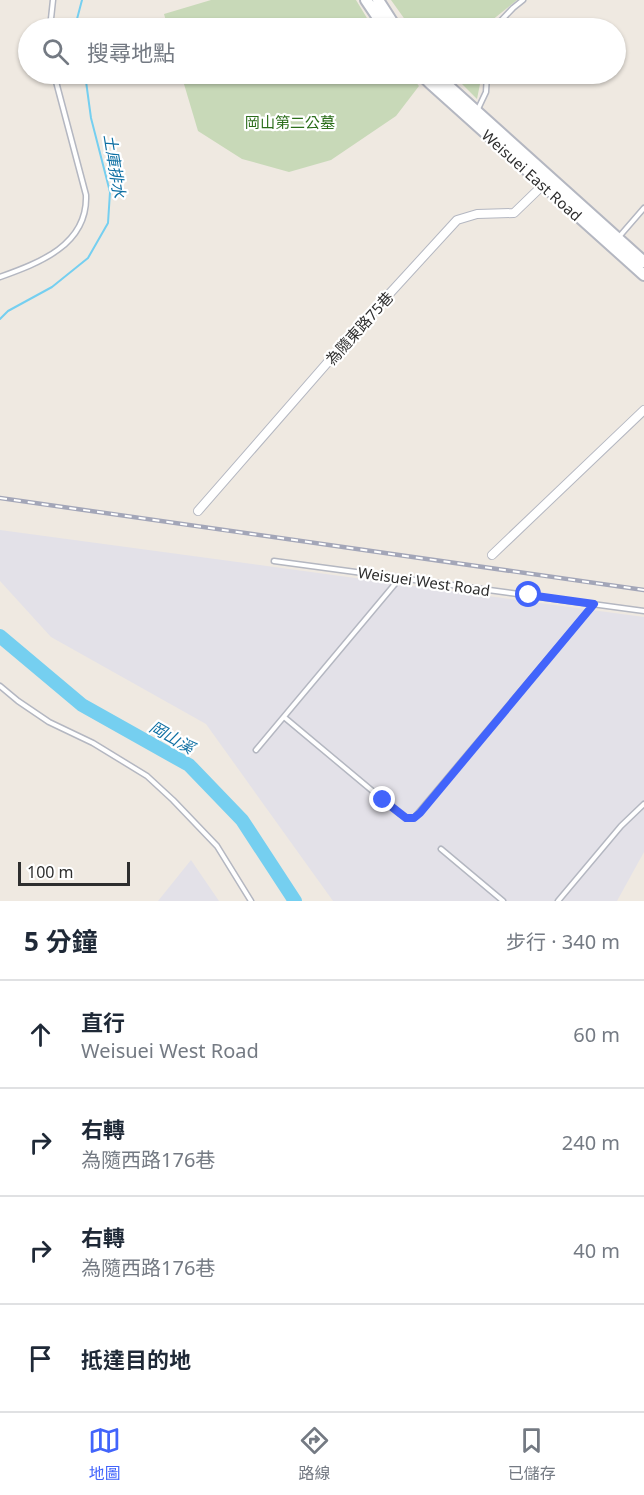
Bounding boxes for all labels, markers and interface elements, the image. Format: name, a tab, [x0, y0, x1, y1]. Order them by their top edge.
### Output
search box	[18, 18, 626, 84]
icon: search	[39, 35, 72, 68]
text: 搜尋地點	[87, 37, 175, 67]
park label: 岡山第二公墓	[245, 112, 335, 132]
street label: Weisuei East Road	[478, 125, 586, 225]
water label: 土庫排水	[99, 133, 131, 200]
street label: 為隨東路75巷	[321, 287, 397, 369]
street label: Weisuei West Road	[357, 562, 491, 600]
route start	[515, 581, 541, 607]
water label: 岡山溪	[146, 715, 200, 760]
route end	[369, 786, 395, 812]
scale bar	[18, 859, 130, 886]
text: 100 m	[27, 861, 74, 883]
text: 5 分鐘	[24, 923, 98, 959]
text: 步行 · 340 m	[506, 928, 620, 955]
text: 直行	[81, 1007, 125, 1037]
icon: ahead	[24, 1018, 57, 1051]
text: 60 m	[573, 1021, 620, 1048]
text: Weisuei West Road	[81, 1037, 259, 1064]
text: 右轉	[81, 1114, 125, 1144]
icon: right	[24, 1126, 57, 1159]
text: 240 m	[562, 1129, 620, 1156]
text: 為隨西路176巷	[81, 1146, 215, 1173]
text: 右轉	[81, 1222, 125, 1252]
icon: right	[24, 1234, 57, 1267]
text: 40 m	[573, 1237, 620, 1264]
text: 為隨西路176巷	[81, 1254, 215, 1281]
icon: arrive	[24, 1342, 57, 1375]
text: 抵達目的地	[81, 1344, 191, 1374]
tab: 地圖	[88, 1424, 121, 1484]
tab: 路線	[298, 1424, 331, 1484]
tab: 已儲存	[508, 1424, 556, 1484]

